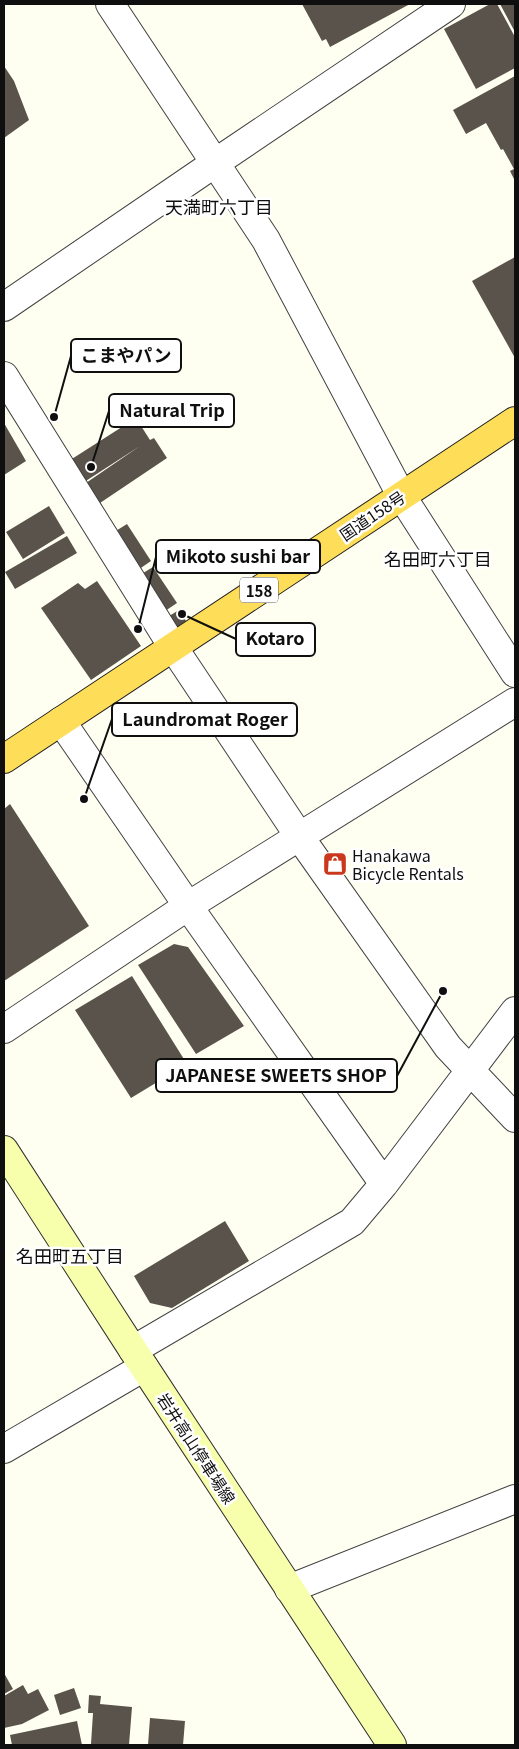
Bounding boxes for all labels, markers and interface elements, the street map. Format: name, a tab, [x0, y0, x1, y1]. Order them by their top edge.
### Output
district label: 天満町六丁目	[165, 193, 273, 219]
callout: こまやパン	[71, 339, 181, 372]
text: こまやパン	[81, 341, 171, 367]
callout: Natural Trip	[109, 394, 234, 427]
text: Natural Trip	[119, 396, 225, 422]
street label: 国道158号	[334, 484, 410, 546]
callout: Mikoto sushi bar	[156, 540, 320, 573]
text: Mikoto sushi bar	[166, 542, 310, 568]
district label: 名田町六丁目	[384, 545, 492, 571]
road number: 158	[240, 578, 278, 602]
callout: Kotaro	[236, 623, 315, 656]
text: Kotaro	[245, 624, 305, 650]
callout: Laundromat Roger	[112, 703, 297, 736]
text: Laundromat Roger	[122, 705, 288, 731]
place label: Hanakawa Bicycle Rentals	[352, 843, 464, 885]
shop icon: Hanakawa Bicycle Rentals	[322, 851, 348, 877]
callout: JAPANESE SWEETS SHOP	[156, 1059, 397, 1092]
text: JAPANESE SWEETS SHOP	[165, 1061, 387, 1087]
district label: 名田町五丁目	[16, 1242, 124, 1268]
street label: 岩井高山停車場線	[152, 1388, 242, 1508]

